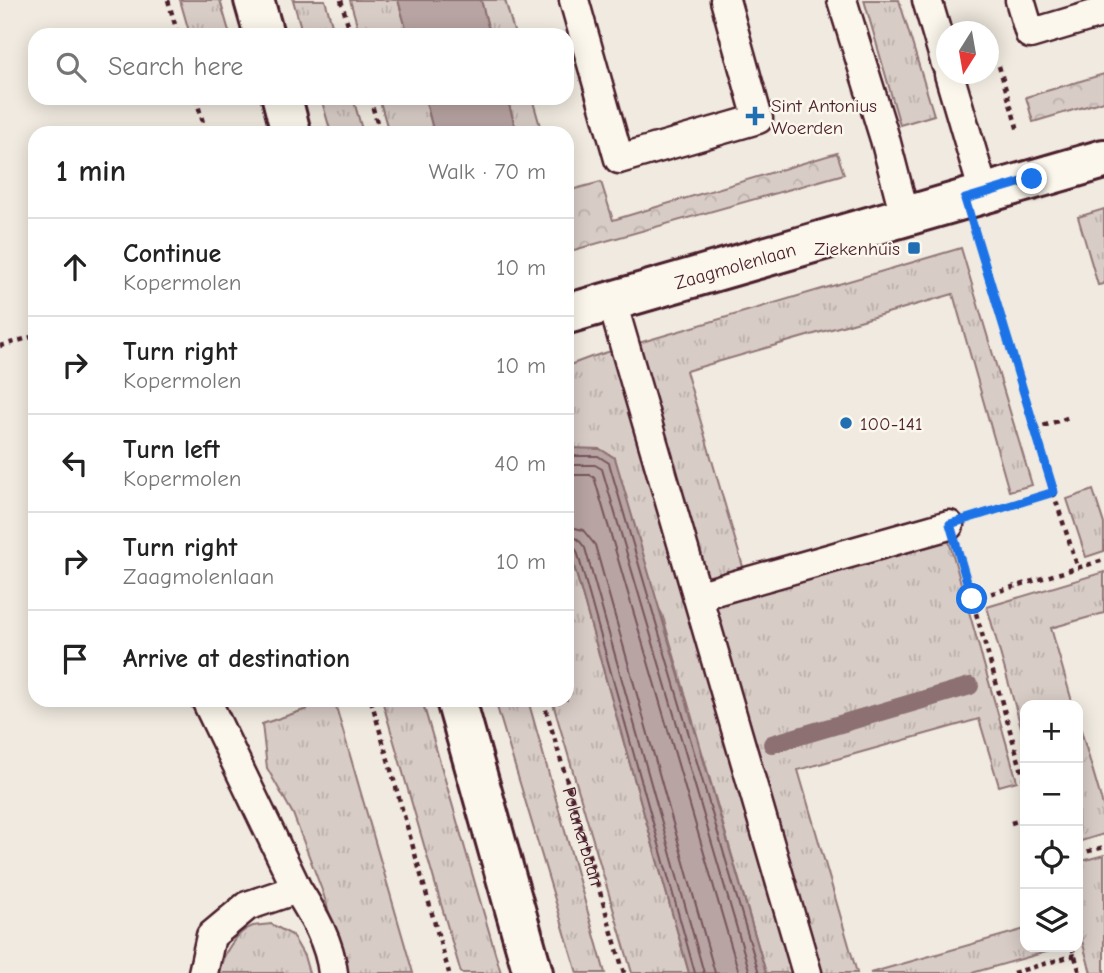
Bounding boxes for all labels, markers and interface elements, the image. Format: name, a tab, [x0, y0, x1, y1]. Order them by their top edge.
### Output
north arrow	[936, 21, 999, 84]
search box	[28, 28, 574, 105]
icon: search	[52, 48, 90, 86]
text: Search here	[108, 52, 243, 82]
place label: Sint Antonius Woerden	[771, 95, 877, 139]
marker: Sint Antonius Woerden	[745, 106, 765, 126]
text: 1 min	[56, 154, 126, 189]
text: Walk · 70 m	[429, 158, 546, 185]
route end	[1016, 163, 1047, 194]
place label: Ziekenhuis	[814, 238, 900, 260]
text: Continue	[123, 239, 221, 269]
street label: Zaagmolenlaan	[672, 239, 799, 294]
marker: Ziekenhuis	[906, 240, 922, 256]
icon: ahead	[56, 248, 94, 286]
text: 10 m	[496, 254, 546, 281]
text: Kopermolen	[123, 269, 241, 296]
text: Turn right	[123, 337, 237, 367]
icon: right	[56, 346, 94, 384]
text: 10 m	[496, 352, 546, 379]
text: Kopermolen	[123, 367, 241, 394]
place label: 100-141	[860, 413, 923, 435]
marker: 100-141	[838, 415, 854, 431]
text: Turn left	[123, 435, 220, 465]
icon: left	[56, 444, 94, 482]
text: 40 m	[494, 450, 546, 477]
text: Kopermolen	[123, 465, 241, 492]
text: Turn right	[123, 533, 237, 563]
icon: right	[56, 542, 94, 580]
text: 10 m	[496, 548, 546, 575]
text: Zaagmolenlaan	[123, 563, 274, 590]
route start	[956, 583, 987, 614]
icon: arrive	[56, 640, 94, 678]
text: Arrive at destination	[123, 644, 350, 674]
map controls	[1020, 700, 1083, 952]
button: +	[1020, 700, 1083, 763]
button: −	[1020, 763, 1083, 826]
street label: Polanerbaan	[557, 784, 607, 888]
button: locate	[1020, 826, 1083, 889]
button: layers	[1020, 889, 1083, 952]

